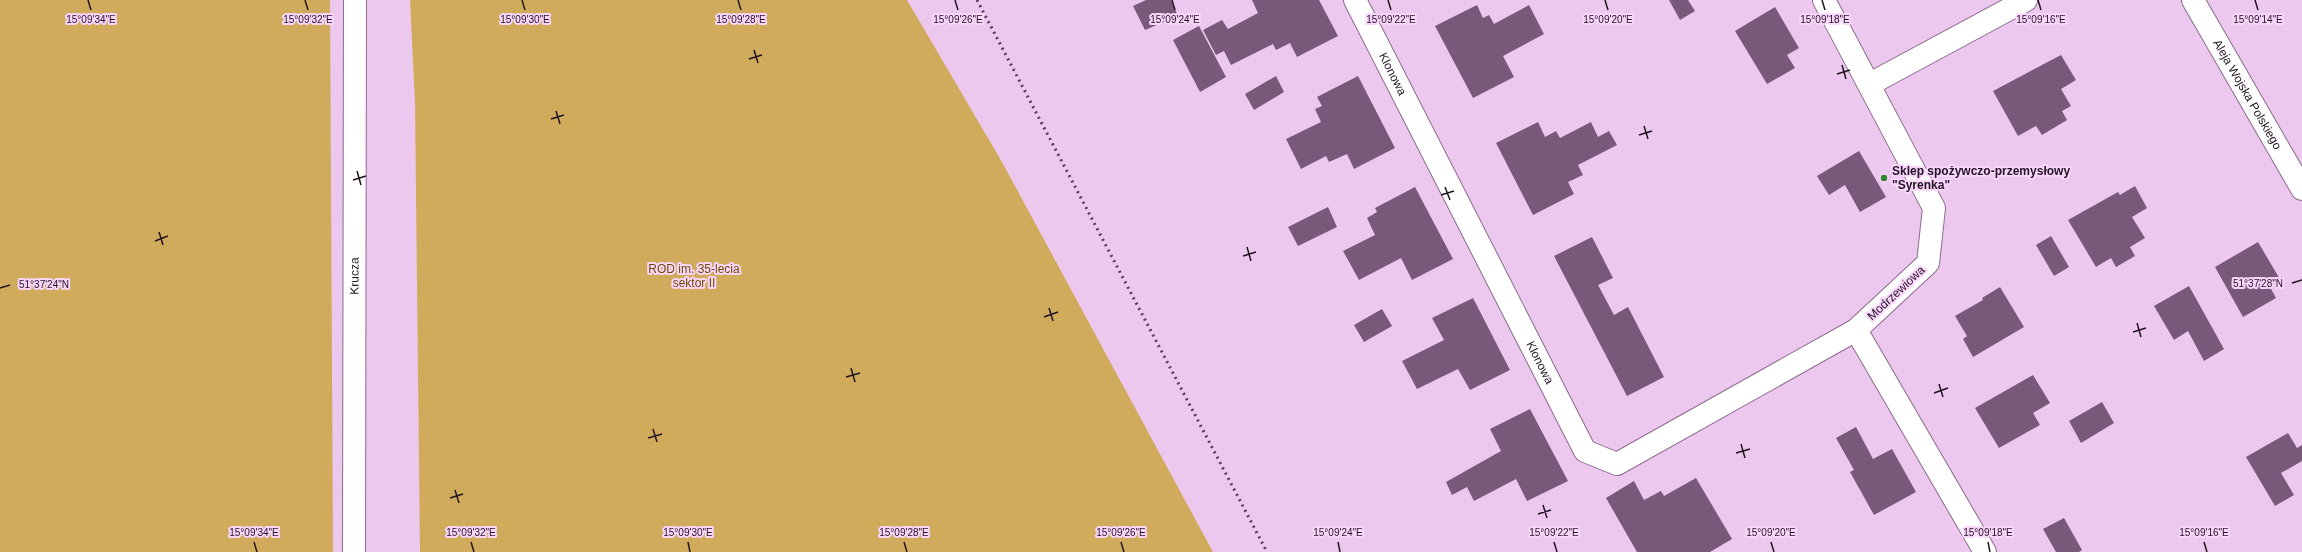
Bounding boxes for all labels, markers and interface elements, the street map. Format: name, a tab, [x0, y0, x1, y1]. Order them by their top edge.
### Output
text: 15°09'34"E	[66, 14, 116, 25]
text: 15°09'32"E	[283, 14, 333, 25]
text: 15°09'30"E	[500, 14, 550, 25]
text: 15°09'28"E	[716, 14, 766, 25]
text: 15°09'26"E	[933, 14, 983, 25]
text: 15°09'24"E	[1150, 14, 1200, 25]
text: 15°09'22"E	[1366, 14, 1416, 25]
text: 15°09'20"E	[1583, 14, 1633, 25]
text: 15°09'18"E	[1800, 14, 1850, 25]
text: 15°09'16"E	[2016, 14, 2066, 25]
text: 15°09'14"E	[2233, 14, 2283, 25]
street label: Aleja Wojska Polskiego	[2210, 37, 2285, 152]
street label: Klonowa	[1376, 50, 1410, 98]
place label: Sklep spożywczo-przemysłowy "Syrenka"	[1892, 164, 2070, 192]
marker: Sklep spożywczo-przemysłowy "Syrenka"	[1879, 173, 1889, 183]
street label: Krucza	[347, 257, 362, 295]
park label: ROD im. 35-lecia sektor II	[648, 262, 740, 290]
street label: Modrzewiowa	[1864, 263, 1928, 323]
text: 51°37'28"N	[2233, 278, 2283, 289]
text: 51°37'24"N	[19, 279, 69, 290]
street label: Klonowa	[1523, 339, 1557, 387]
text: 15°09'34"E	[229, 527, 279, 538]
text: 15°09'32"E	[446, 527, 496, 538]
text: 15°09'30"E	[663, 527, 713, 538]
text: 15°09'28"E	[879, 527, 929, 538]
text: 15°09'26"E	[1096, 527, 1146, 538]
text: 15°09'24"E	[1313, 527, 1363, 538]
text: 15°09'22"E	[1529, 527, 1579, 538]
text: 15°09'20"E	[1746, 527, 1796, 538]
text: 15°09'18"E	[1963, 527, 2013, 538]
text: 15°09'16"E	[2179, 527, 2229, 538]

